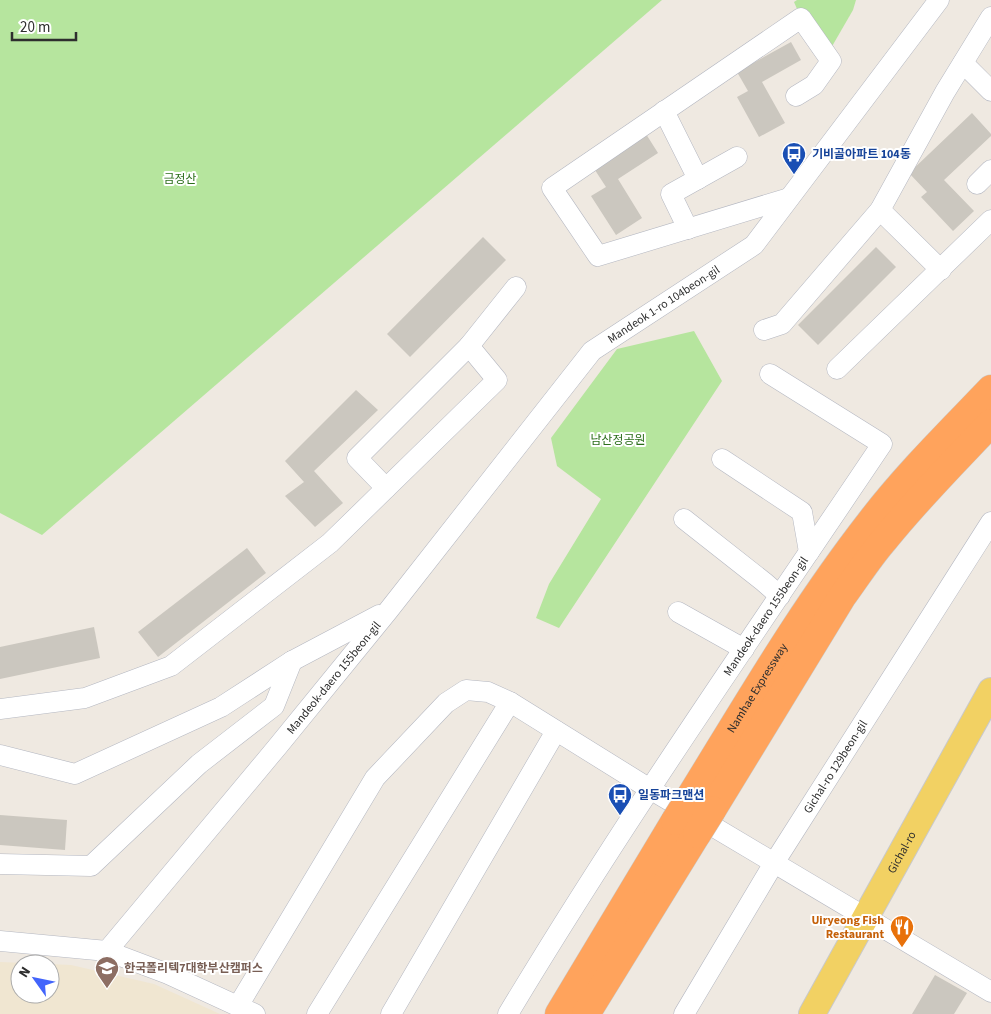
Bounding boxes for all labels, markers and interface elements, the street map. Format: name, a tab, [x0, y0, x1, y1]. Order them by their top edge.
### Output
scale bar	[12, 10, 76, 42]
text: 20 m	[20, 17, 50, 38]
bus stop icon: 기비골아파트 104동	[781, 141, 807, 175]
place label: 기비골아파트 104동	[812, 146, 911, 163]
park label: 금정산	[163, 171, 197, 188]
street label: Mandeok 1-ro 104beon-gil	[604, 261, 723, 347]
park label: 남산정공원	[590, 432, 646, 449]
street label: Mandeok-daero 155beon-gil	[719, 553, 812, 679]
street label: Mandeok-daero 155beon-gil	[283, 618, 385, 738]
street label: Namhae Expressway	[723, 639, 792, 736]
street label: Gichal-ro 129beon-gil	[799, 717, 871, 817]
bus stop icon: 일동파크맨션	[607, 782, 633, 816]
place label: 일동파크맨션	[638, 787, 704, 804]
street label: Gichal-ro	[883, 828, 920, 876]
place label: Uiryeong Fish Restaurant	[811, 912, 884, 943]
restaurant icon: Uiryeong Fish Restaurant	[889, 914, 915, 948]
north arrow	[10, 954, 60, 1004]
school or university icon: 한국폴리텍7대학부산캠퍼스	[94, 955, 120, 989]
place label: 한국폴리텍7대학부산캠퍼스	[124, 960, 263, 977]
text: N	[14, 963, 36, 982]

